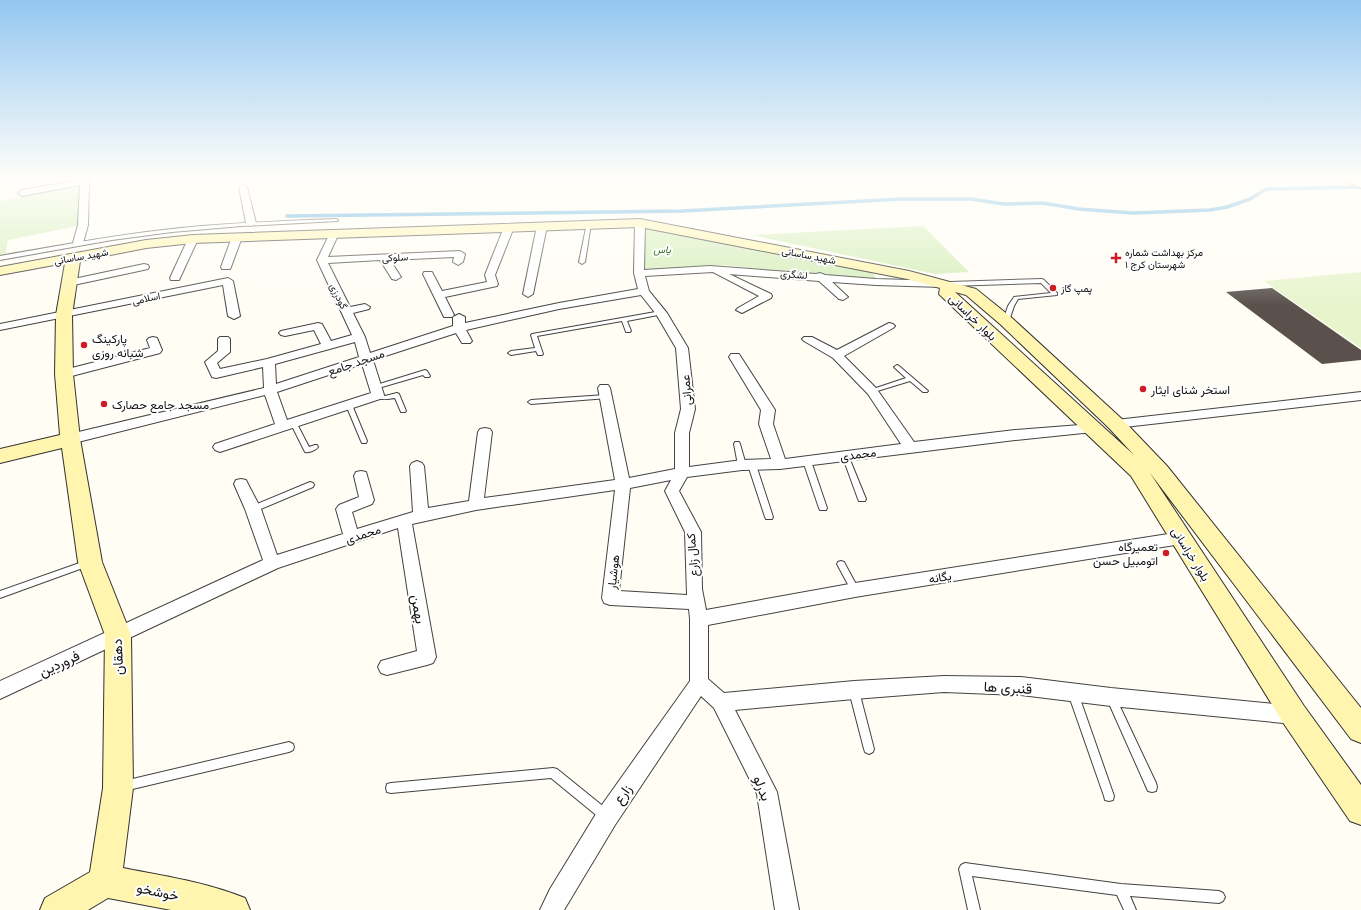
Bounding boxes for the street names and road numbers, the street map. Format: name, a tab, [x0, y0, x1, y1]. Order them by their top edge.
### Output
street label: شهید ساسانی	[781, 243, 837, 267]
street label: شهید ساسانی	[53, 244, 109, 268]
street label: سلوکی	[381, 249, 409, 265]
street label: لشگری	[780, 266, 808, 282]
street label: گودرزی	[327, 281, 352, 312]
street label: اسلامی	[131, 288, 161, 308]
street label: بلوار خراسانی	[945, 290, 1001, 344]
street label: مسجد جامع	[325, 344, 387, 381]
street label: عمرانی	[676, 374, 696, 406]
street label: محمدی	[839, 443, 877, 465]
street label: محمدی	[343, 520, 383, 548]
street label: بلوار خراسانی	[1168, 524, 1214, 584]
street label: کمال زارع	[682, 533, 703, 577]
street label: هوشیار	[603, 554, 623, 591]
street label: یگانه	[927, 567, 953, 587]
street label: بهمن	[407, 593, 431, 625]
street label: دهقان	[107, 638, 127, 676]
street label: فروردین	[35, 645, 83, 681]
street label: قنبری ها	[983, 676, 1033, 698]
street label: بدرلو	[750, 773, 776, 803]
street label: زارع	[608, 780, 637, 809]
street label: خوشخو	[135, 877, 181, 905]

